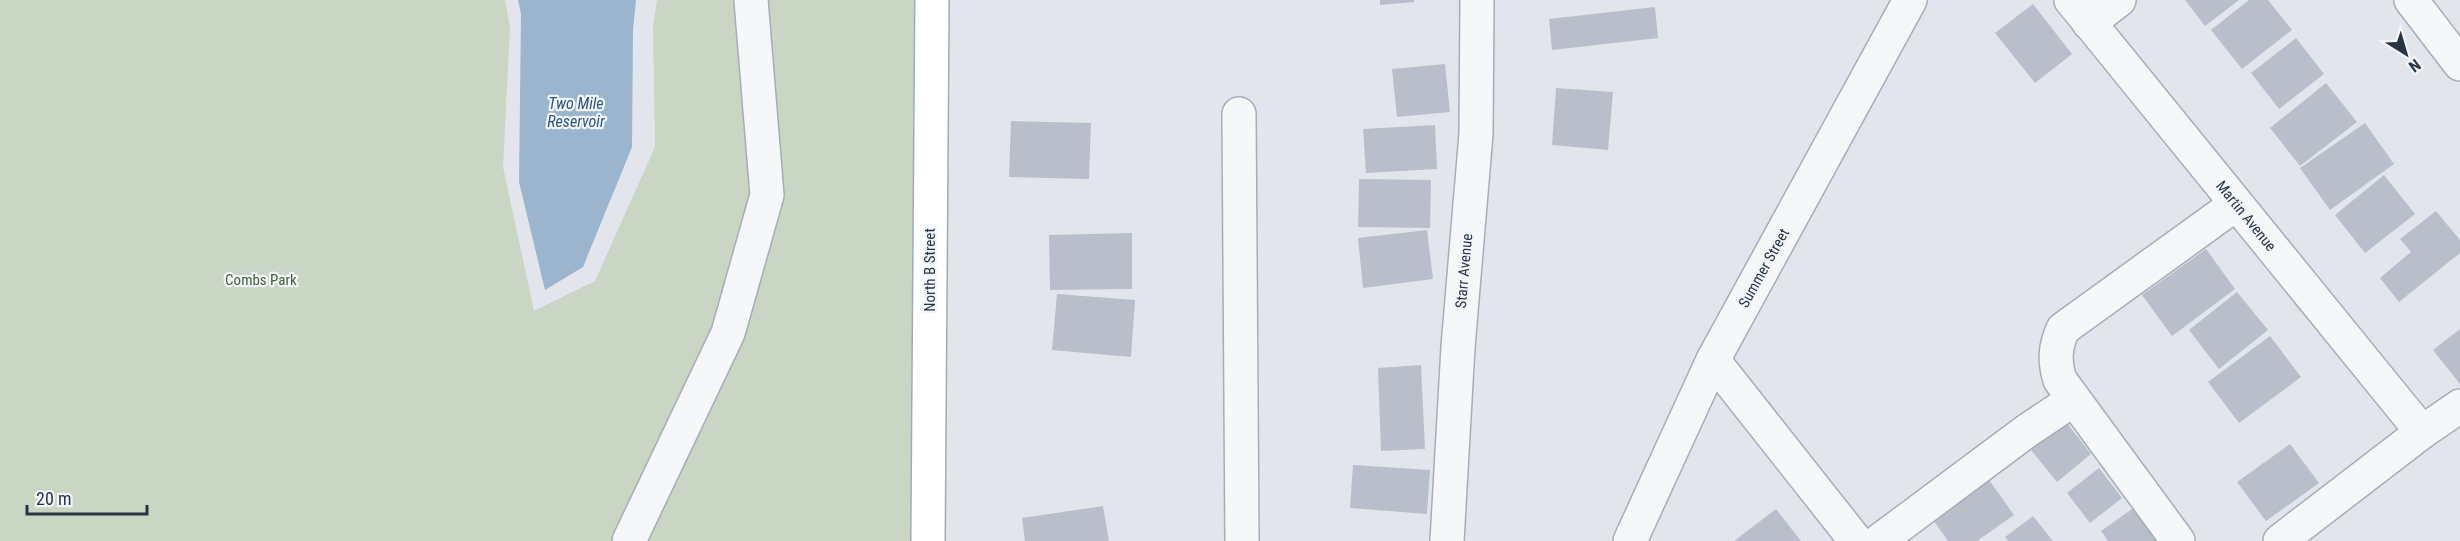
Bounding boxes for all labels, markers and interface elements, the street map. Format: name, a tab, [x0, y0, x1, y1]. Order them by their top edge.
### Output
north arrow	[2376, 24, 2436, 84]
text: N	[2405, 55, 2424, 76]
water label: Two Mile Reservoir	[547, 94, 606, 131]
street label: Martin Avenue	[2212, 177, 2280, 255]
street label: Summer Street	[1735, 225, 1793, 311]
street label: North B Street	[921, 228, 939, 312]
street label: Starr Avenue	[1452, 233, 1476, 309]
park label: Combs Park	[225, 271, 297, 289]
scale bar	[27, 478, 147, 516]
text: 20 m	[36, 488, 71, 509]

